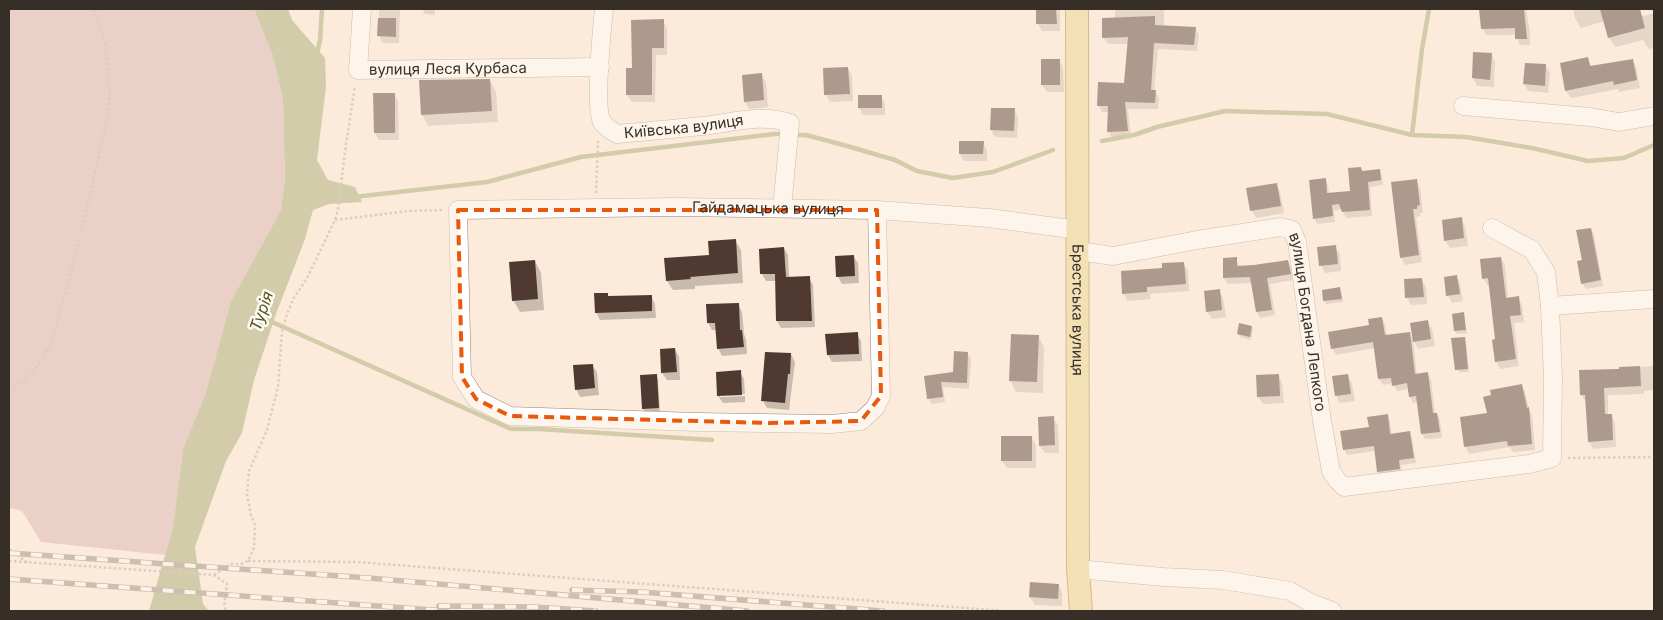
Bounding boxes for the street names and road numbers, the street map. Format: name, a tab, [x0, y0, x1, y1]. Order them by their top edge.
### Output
street label: вулиця Леся Курбаса	[369, 58, 527, 79]
street label: Київська вулиця	[623, 110, 745, 142]
street label: Гайдамацька вулиця	[692, 197, 844, 219]
street label: вулиця Богдана Лепкого	[1285, 229, 1331, 413]
street label: Брестська вулиця	[1068, 244, 1088, 376]

